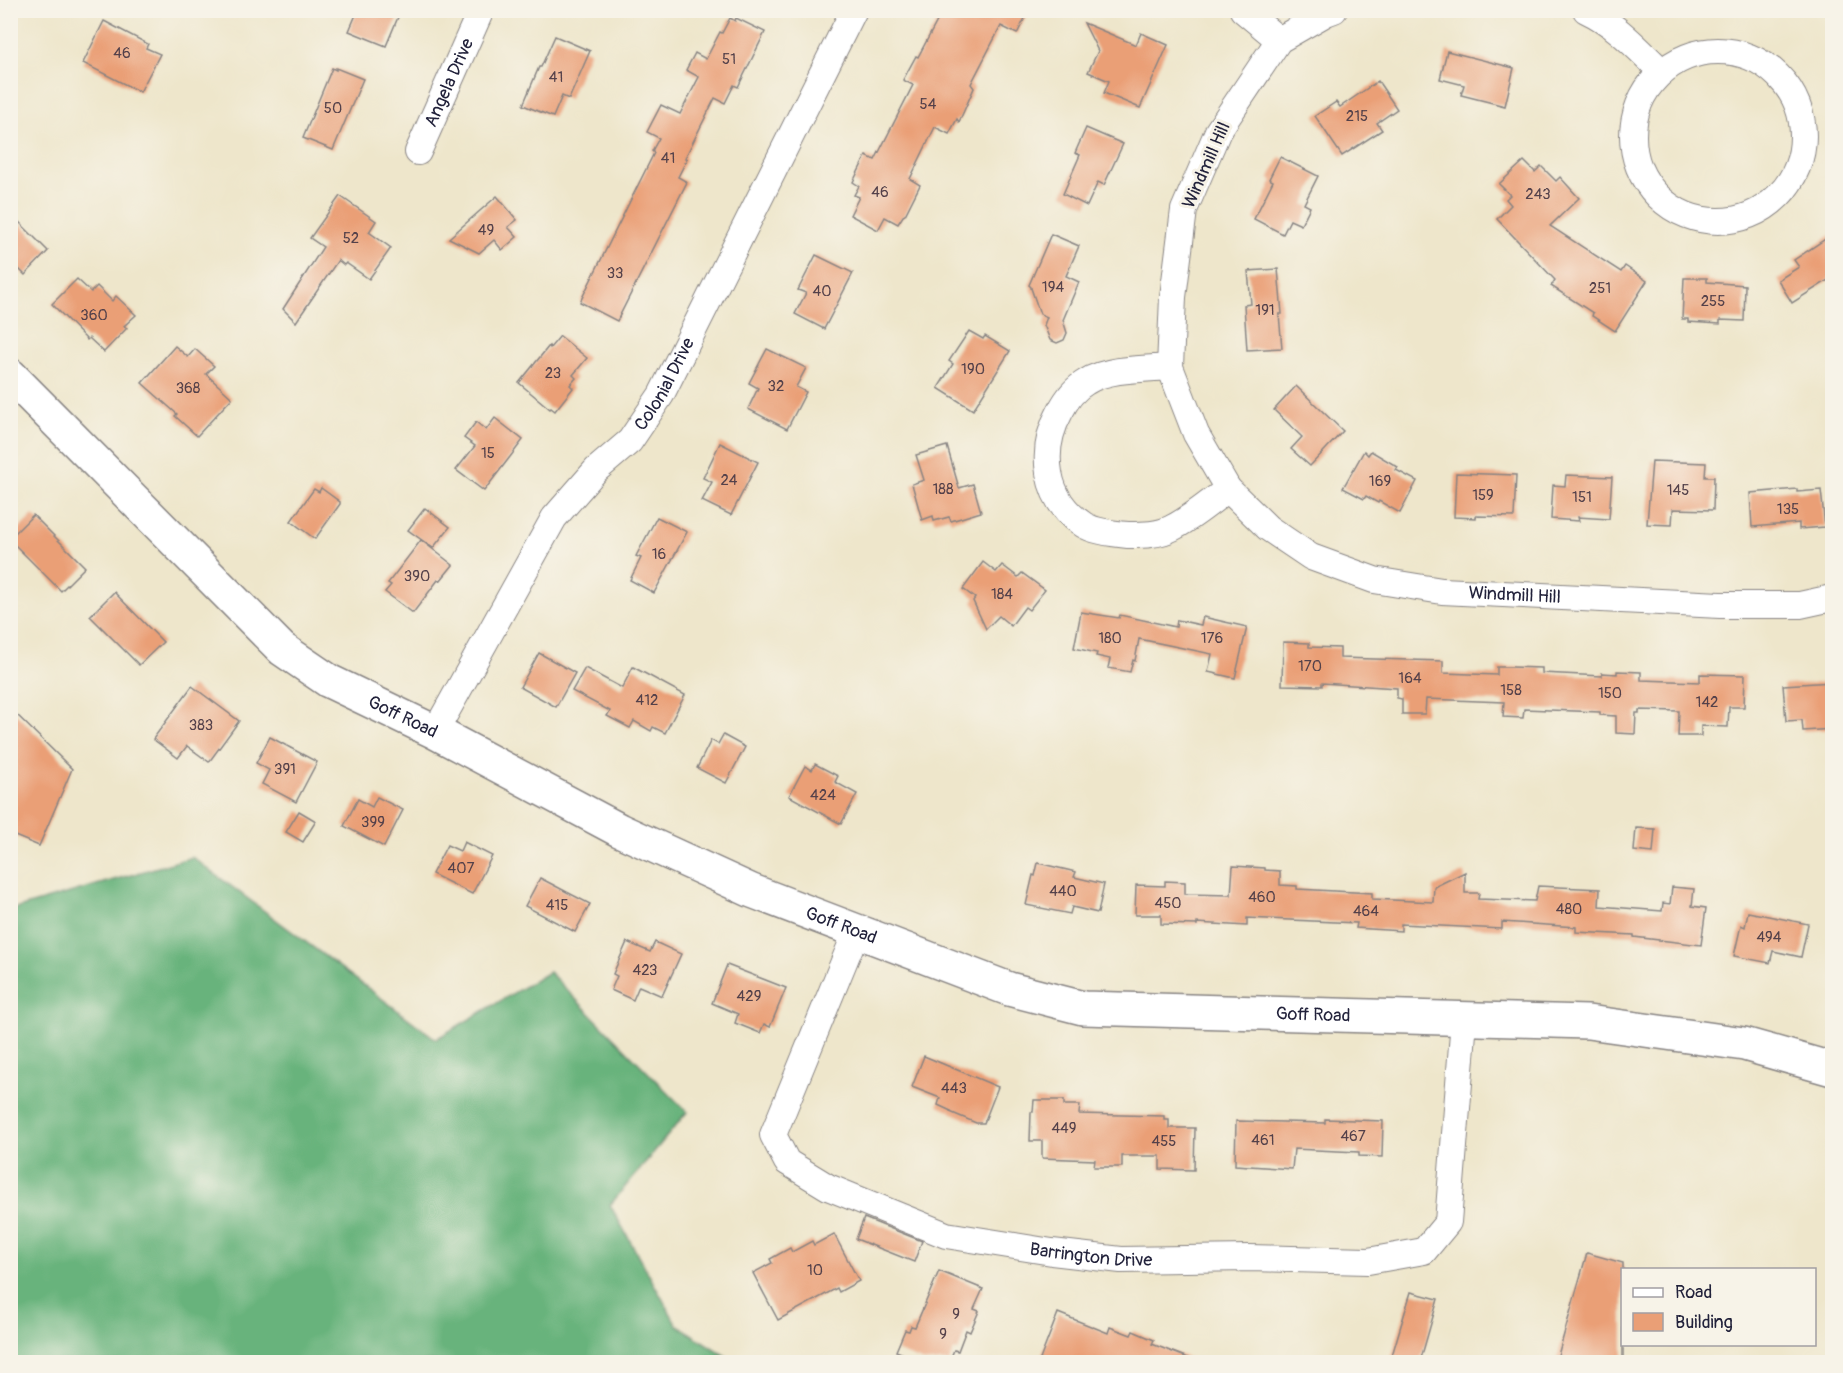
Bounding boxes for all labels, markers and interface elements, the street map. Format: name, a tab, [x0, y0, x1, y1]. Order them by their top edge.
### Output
street label: Angela Drive	[420, 35, 479, 131]
house number: 46	[113, 44, 131, 63]
house number: 51	[722, 50, 736, 69]
house number: 41	[549, 68, 563, 87]
house number: 54	[920, 95, 937, 114]
house number: 50	[324, 99, 342, 118]
house number: 215	[1346, 107, 1368, 126]
street label: Windmill Hill	[1177, 118, 1236, 212]
house number: 41	[661, 149, 675, 168]
house number: 46	[871, 183, 889, 202]
house number: 243	[1525, 185, 1551, 204]
house number: 49	[478, 221, 494, 240]
house number: 52	[343, 229, 359, 248]
house number: 33	[607, 264, 623, 283]
house number: 194	[1042, 278, 1064, 297]
house number: 251	[1589, 279, 1611, 298]
house number: 40	[813, 282, 831, 301]
house number: 255	[1701, 292, 1725, 311]
house number: 191	[1255, 301, 1275, 320]
house number: 360	[80, 306, 108, 325]
street label: Colonial Drive	[629, 334, 700, 435]
house number: 190	[961, 360, 985, 379]
house number: 23	[545, 364, 561, 383]
house number: 32	[768, 377, 784, 396]
house number: 368	[176, 379, 201, 398]
house number: 15	[481, 444, 495, 463]
house number: 24	[720, 471, 738, 490]
house number: 169	[1369, 472, 1391, 491]
house number: 188	[933, 480, 954, 499]
house number: 145	[1667, 481, 1689, 500]
house number: 159	[1472, 486, 1494, 505]
house number: 151	[1572, 488, 1592, 507]
house number: 135	[1777, 500, 1799, 519]
house number: 16	[652, 545, 666, 564]
house number: 390	[404, 567, 430, 586]
street label: Windmill Hill	[1468, 581, 1561, 609]
house number: 184	[991, 585, 1013, 604]
house number: 180	[1098, 629, 1122, 648]
house number: 176	[1201, 629, 1223, 648]
house number: 170	[1298, 657, 1322, 676]
house number: 164	[1398, 669, 1422, 688]
house number: 158	[1500, 681, 1522, 700]
house number: 150	[1598, 684, 1622, 703]
street label: Goff Road	[364, 690, 441, 744]
house number: 412	[636, 691, 658, 710]
house number: 142	[1696, 693, 1718, 712]
house number: 383	[189, 716, 213, 735]
house number: 391	[274, 760, 296, 779]
house number: 424	[810, 786, 836, 805]
house number: 399	[361, 813, 385, 832]
house number: 407	[448, 859, 474, 878]
house number: 440	[1049, 882, 1077, 901]
house number: 460	[1248, 888, 1276, 907]
house number: 450	[1154, 894, 1182, 913]
house number: 415	[546, 896, 568, 915]
house number: 480	[1556, 900, 1582, 919]
street label: Goff Road	[802, 902, 880, 950]
house number: 464	[1353, 902, 1379, 921]
house number: 494	[1756, 928, 1782, 947]
house number: 423	[632, 961, 658, 980]
house number: 429	[737, 987, 761, 1006]
street label: Goff Road	[1275, 1002, 1351, 1027]
house number: 443	[941, 1079, 967, 1098]
house number: 449	[1051, 1119, 1077, 1138]
house number: 467	[1340, 1127, 1366, 1146]
house number: 461	[1251, 1131, 1275, 1150]
house number: 455	[1152, 1132, 1176, 1151]
street label: Barrington Drive	[1028, 1238, 1153, 1272]
house number: 10	[807, 1261, 823, 1280]
legend	[1621, 1268, 1816, 1346]
text: Road	[1675, 1281, 1712, 1304]
house number: 9	[952, 1305, 960, 1324]
text: Building	[1675, 1311, 1733, 1334]
house number: 9	[939, 1325, 947, 1344]

